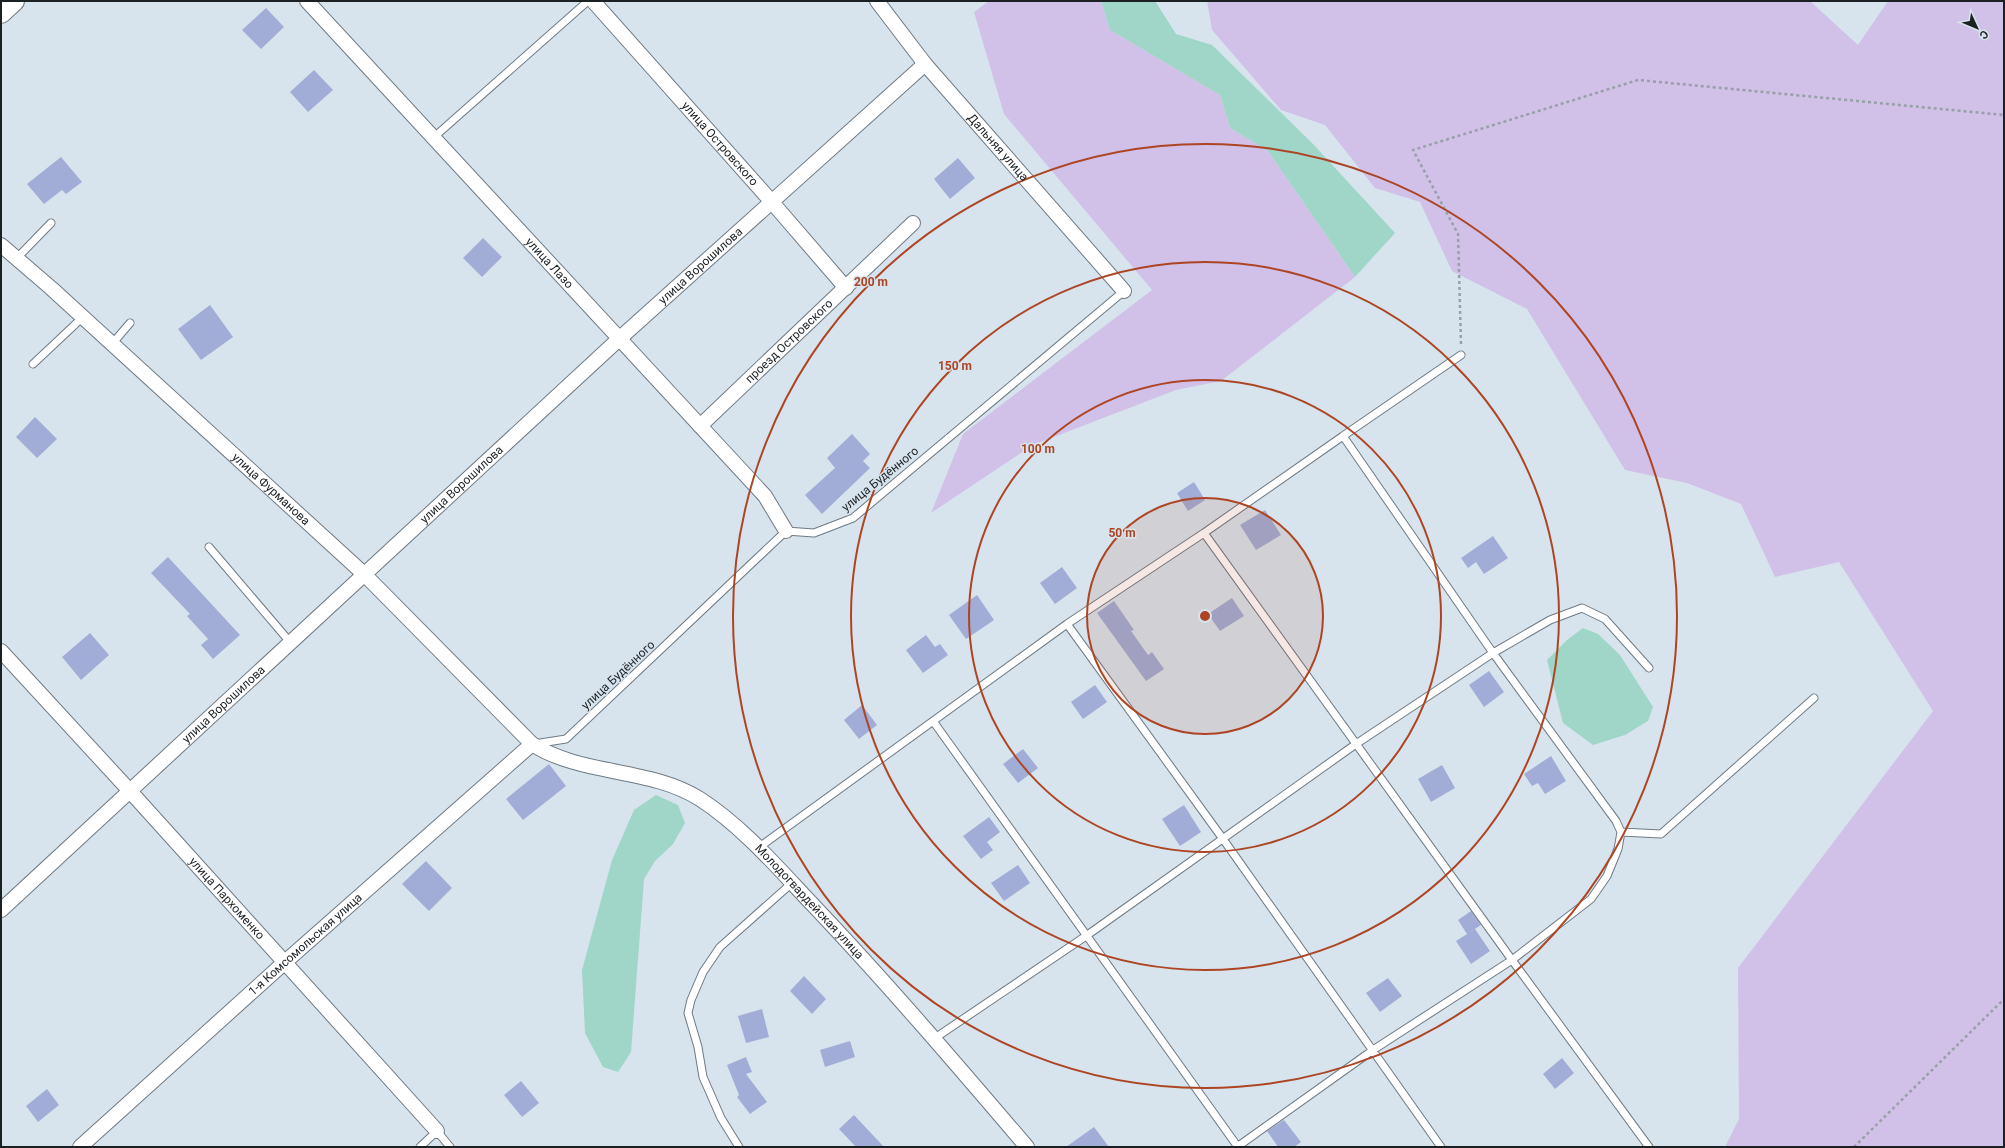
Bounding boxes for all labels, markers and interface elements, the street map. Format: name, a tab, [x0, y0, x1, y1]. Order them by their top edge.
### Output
north arrow	[1957, 8, 1997, 48]
text: С	[1977, 27, 1991, 42]
street label: улица Островского	[679, 99, 761, 189]
street label: Дальняя улица	[965, 111, 1031, 184]
street label: улица Ворошилова	[656, 225, 745, 307]
street label: улица Лазо	[523, 235, 576, 291]
text: 200 m	[854, 275, 888, 289]
street label: проезд Островского	[742, 296, 836, 386]
text: 150 m	[938, 359, 972, 373]
text: 100 m	[1021, 442, 1055, 456]
street label: улица Ворошилова	[417, 443, 506, 526]
street label: улица Будённого	[839, 444, 921, 514]
street label: улица Фурманова	[229, 450, 313, 528]
text: 50 m	[1108, 526, 1136, 540]
centre of rings	[1198, 609, 1212, 623]
street label: улица Будённого	[579, 637, 658, 712]
street label: улица Ворошилова	[179, 663, 268, 746]
street label: Молодогвардейская улица	[752, 841, 866, 962]
street label: улица Пархоменко	[186, 854, 268, 942]
street label: 1-я Комсомольская улица	[246, 890, 365, 998]

